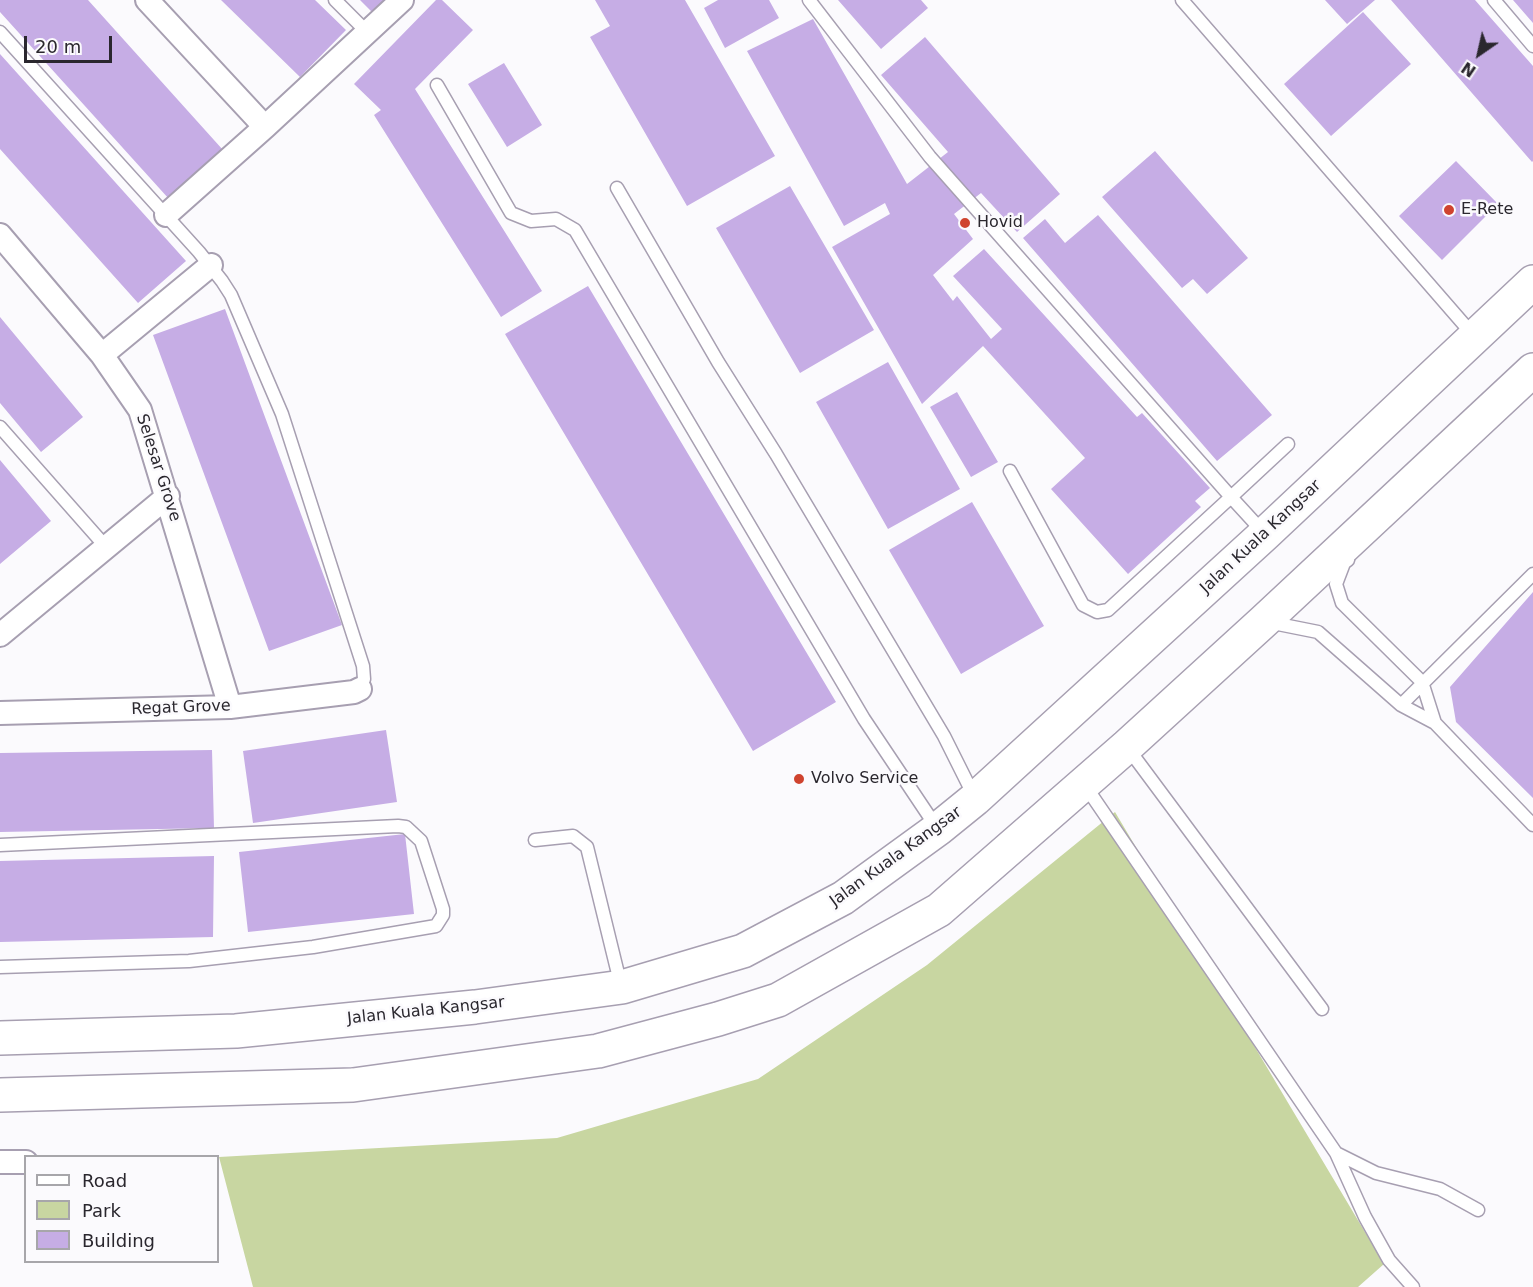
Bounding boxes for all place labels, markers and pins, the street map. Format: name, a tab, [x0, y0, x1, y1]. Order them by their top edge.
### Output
place label: E-Rete	[1461, 200, 1513, 220]
marker: E-Rete	[1442, 203, 1456, 217]
place label: Hovid	[977, 213, 1023, 233]
marker: Hovid	[958, 216, 972, 230]
place label: Volvo Service	[811, 769, 918, 789]
marker: Volvo Service	[792, 772, 806, 786]

